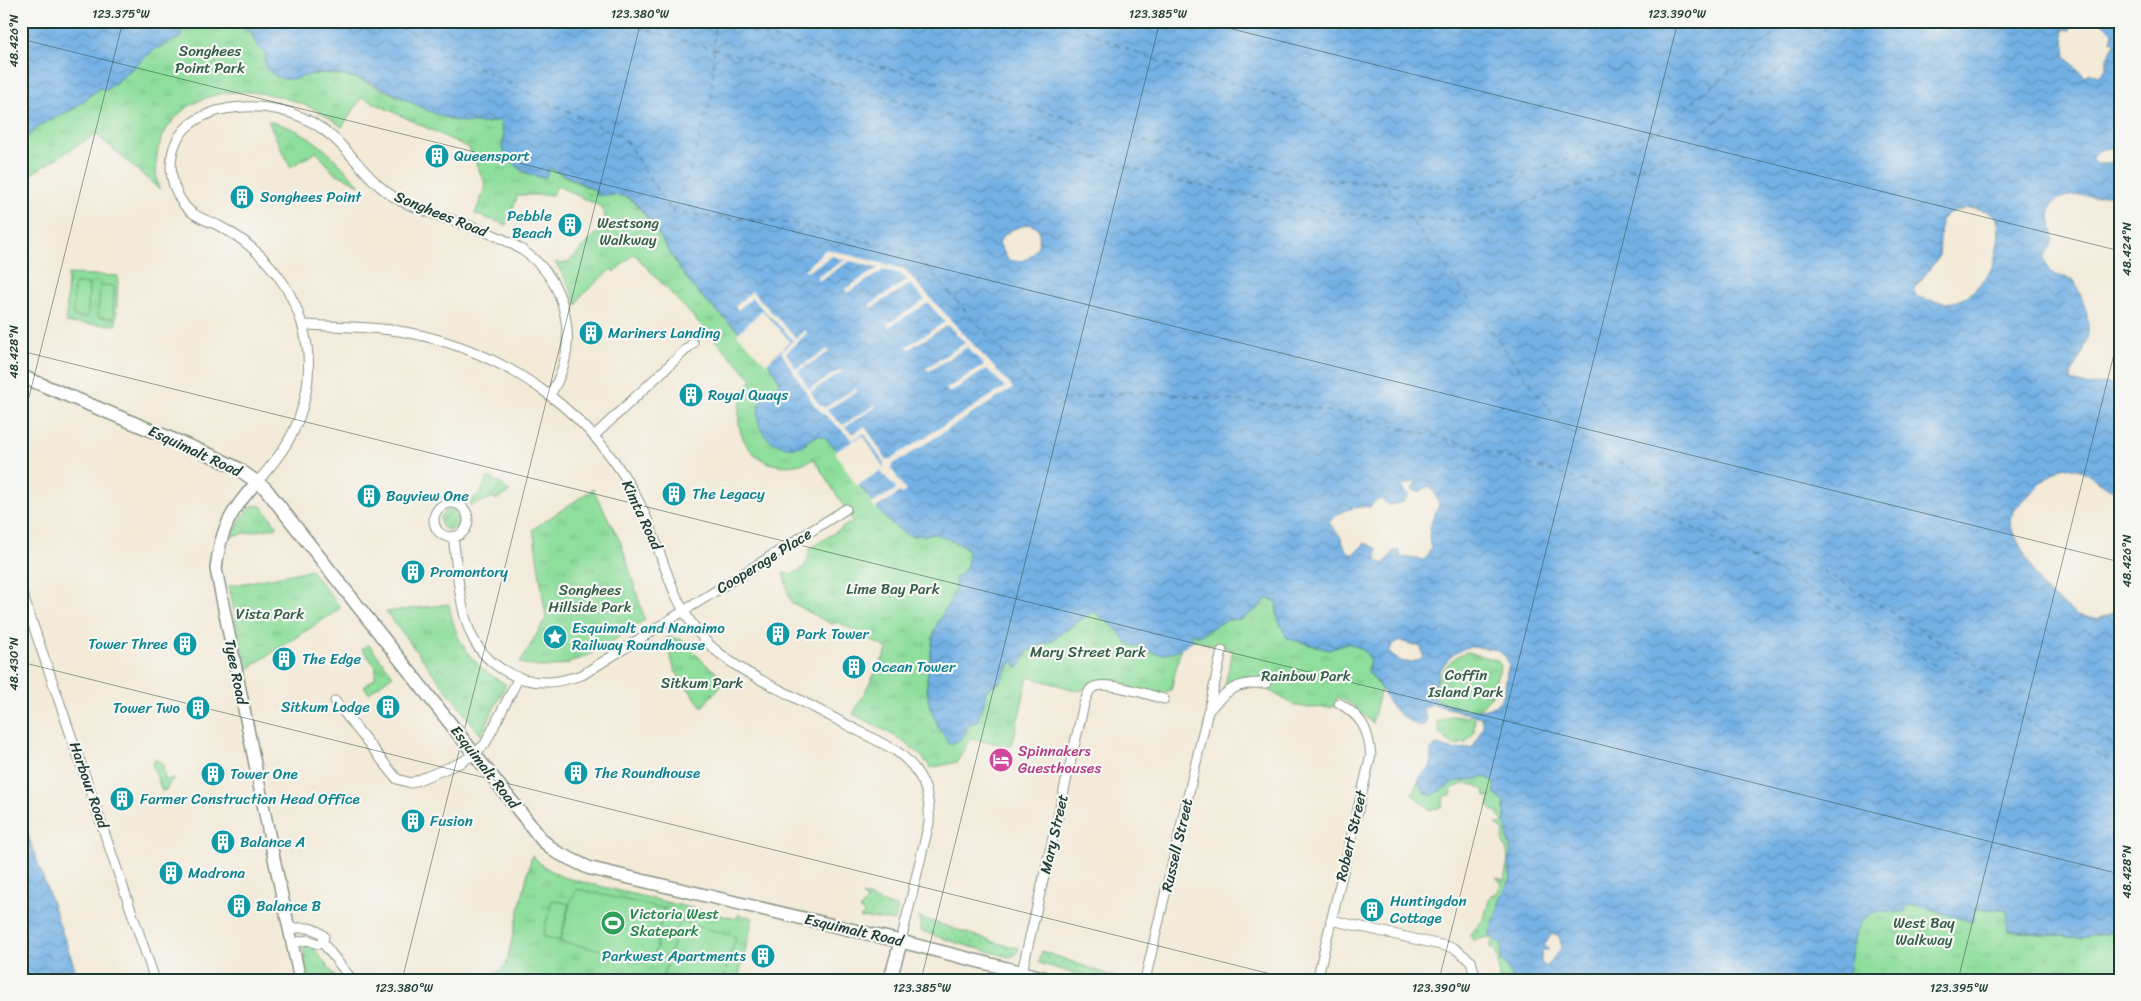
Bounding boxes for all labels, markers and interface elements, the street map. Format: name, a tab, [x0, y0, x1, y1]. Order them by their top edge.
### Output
text: 123.375°W	[92, 3, 150, 25]
text: 123.380°W	[611, 3, 670, 25]
text: 123.385°W	[1129, 3, 1188, 25]
text: 123.390°W	[1648, 3, 1707, 25]
text: 48.426°N	[3, 14, 25, 68]
park label: Songhees Point Park	[175, 38, 246, 81]
building icon: Queensport	[424, 143, 450, 169]
place label: Queensport	[454, 143, 530, 169]
building icon: Songhees Point	[229, 184, 255, 210]
place label: Songhees Point	[260, 184, 362, 210]
street label: Songhees Road	[390, 184, 493, 245]
place label: Pebble Beach	[507, 203, 552, 246]
park label: Westsong Walkway	[597, 210, 659, 253]
building icon: Pebble Beach	[557, 212, 583, 238]
text: 48.424°N	[2116, 221, 2138, 276]
building icon: Mariners Landing	[578, 320, 604, 346]
place label: Mariners Landing	[608, 320, 721, 346]
text: 48.428°N	[3, 325, 25, 379]
building icon: Royal Quays	[678, 382, 704, 408]
place label: Royal Quays	[708, 382, 788, 408]
street label: Esquimalt Road	[144, 418, 247, 485]
street label: Kimta Road	[614, 476, 670, 555]
building icon: The Legacy	[661, 481, 687, 507]
place label: The Legacy	[692, 481, 765, 507]
building icon: Bayview One	[356, 483, 382, 509]
place label: Bayview One	[386, 483, 469, 509]
street label: Cooperage Place	[711, 521, 817, 601]
text: 48.426°N	[2116, 534, 2138, 588]
building icon: Promontory	[400, 559, 426, 585]
place label: Promontory	[430, 559, 508, 585]
park label: Lime Bay Park	[846, 576, 941, 602]
park label: Songhees Hillside Park	[548, 577, 632, 620]
park label: Vista Park	[236, 601, 305, 627]
place label: Esquimalt and Nanaimo Railway Roundhouse	[572, 615, 725, 658]
building icon: Park Tower	[765, 621, 791, 647]
place label: Park Tower	[796, 621, 869, 647]
place icon: Esquimalt and Nanaimo Railway Roundhouse	[542, 624, 568, 650]
place label: Tower Three	[88, 631, 168, 657]
building icon: Tower Three	[172, 631, 198, 657]
text: 48.430°N	[3, 637, 25, 691]
street label: Tyee Road	[217, 637, 255, 708]
park label: Mary Street Park	[1030, 639, 1147, 665]
building icon: The Edge	[271, 646, 297, 672]
place label: The Edge	[302, 646, 362, 672]
building icon: Ocean Tower	[841, 654, 867, 680]
place label: Ocean Tower	[872, 654, 956, 680]
park label: Coffin Island Park	[1427, 662, 1504, 705]
park label: Rainbow Park	[1261, 663, 1351, 689]
park label: Sitkum Park	[661, 670, 743, 696]
place label: Sitkum Lodge	[281, 694, 370, 720]
building icon: Sitkum Lodge	[375, 694, 401, 720]
place label: Tower Two	[113, 695, 181, 721]
building icon: Tower Two	[185, 695, 211, 721]
street label: Esquimalt Road	[444, 719, 527, 816]
street label: Harbour Road	[62, 738, 116, 833]
place label: Spinnakers Guesthouses	[1018, 738, 1101, 781]
hotel icon: Spinnakers Guesthouses	[988, 747, 1014, 773]
building icon: The Roundhouse	[563, 760, 589, 786]
place label: The Roundhouse	[594, 760, 700, 786]
building icon: Tower One	[200, 761, 226, 787]
place label: Tower One	[230, 761, 298, 787]
building icon: Farmer Construction Head Office	[109, 786, 135, 812]
place label: Farmer Construction Head Office	[140, 786, 360, 812]
street label: Robert Street	[1328, 787, 1374, 884]
street label: Mary Street	[1032, 791, 1076, 876]
street label: Russell Street	[1154, 795, 1200, 894]
building icon: Fusion	[400, 808, 426, 834]
place label: Fusion	[430, 808, 473, 834]
building icon: Balance A	[210, 829, 236, 855]
place label: Balance A	[240, 829, 305, 855]
text: 48.428°N	[2116, 845, 2138, 899]
building icon: Madrona	[158, 860, 184, 886]
place label: Madrona	[188, 860, 246, 886]
place label: Huntingdon Cottage	[1390, 888, 1467, 931]
building icon: Balance B	[226, 893, 252, 919]
place label: Balance B	[256, 893, 322, 919]
building icon: Huntingdon Cottage	[1359, 897, 1385, 923]
place label: Victoria West Skatepark	[630, 901, 720, 944]
street label: Esquimalt Road	[802, 906, 907, 954]
sports icon: Victoria West Skatepark	[600, 910, 626, 936]
park label: West Bay Walkway	[1893, 910, 1955, 953]
place label: Parkwest Apartments	[602, 943, 747, 969]
building icon: Parkwest Apartments	[750, 943, 776, 969]
text: 123.380°W	[375, 977, 434, 999]
text: 123.385°W	[893, 977, 952, 999]
text: 123.390°W	[1412, 977, 1471, 999]
text: 123.395°W	[1930, 977, 1989, 999]

